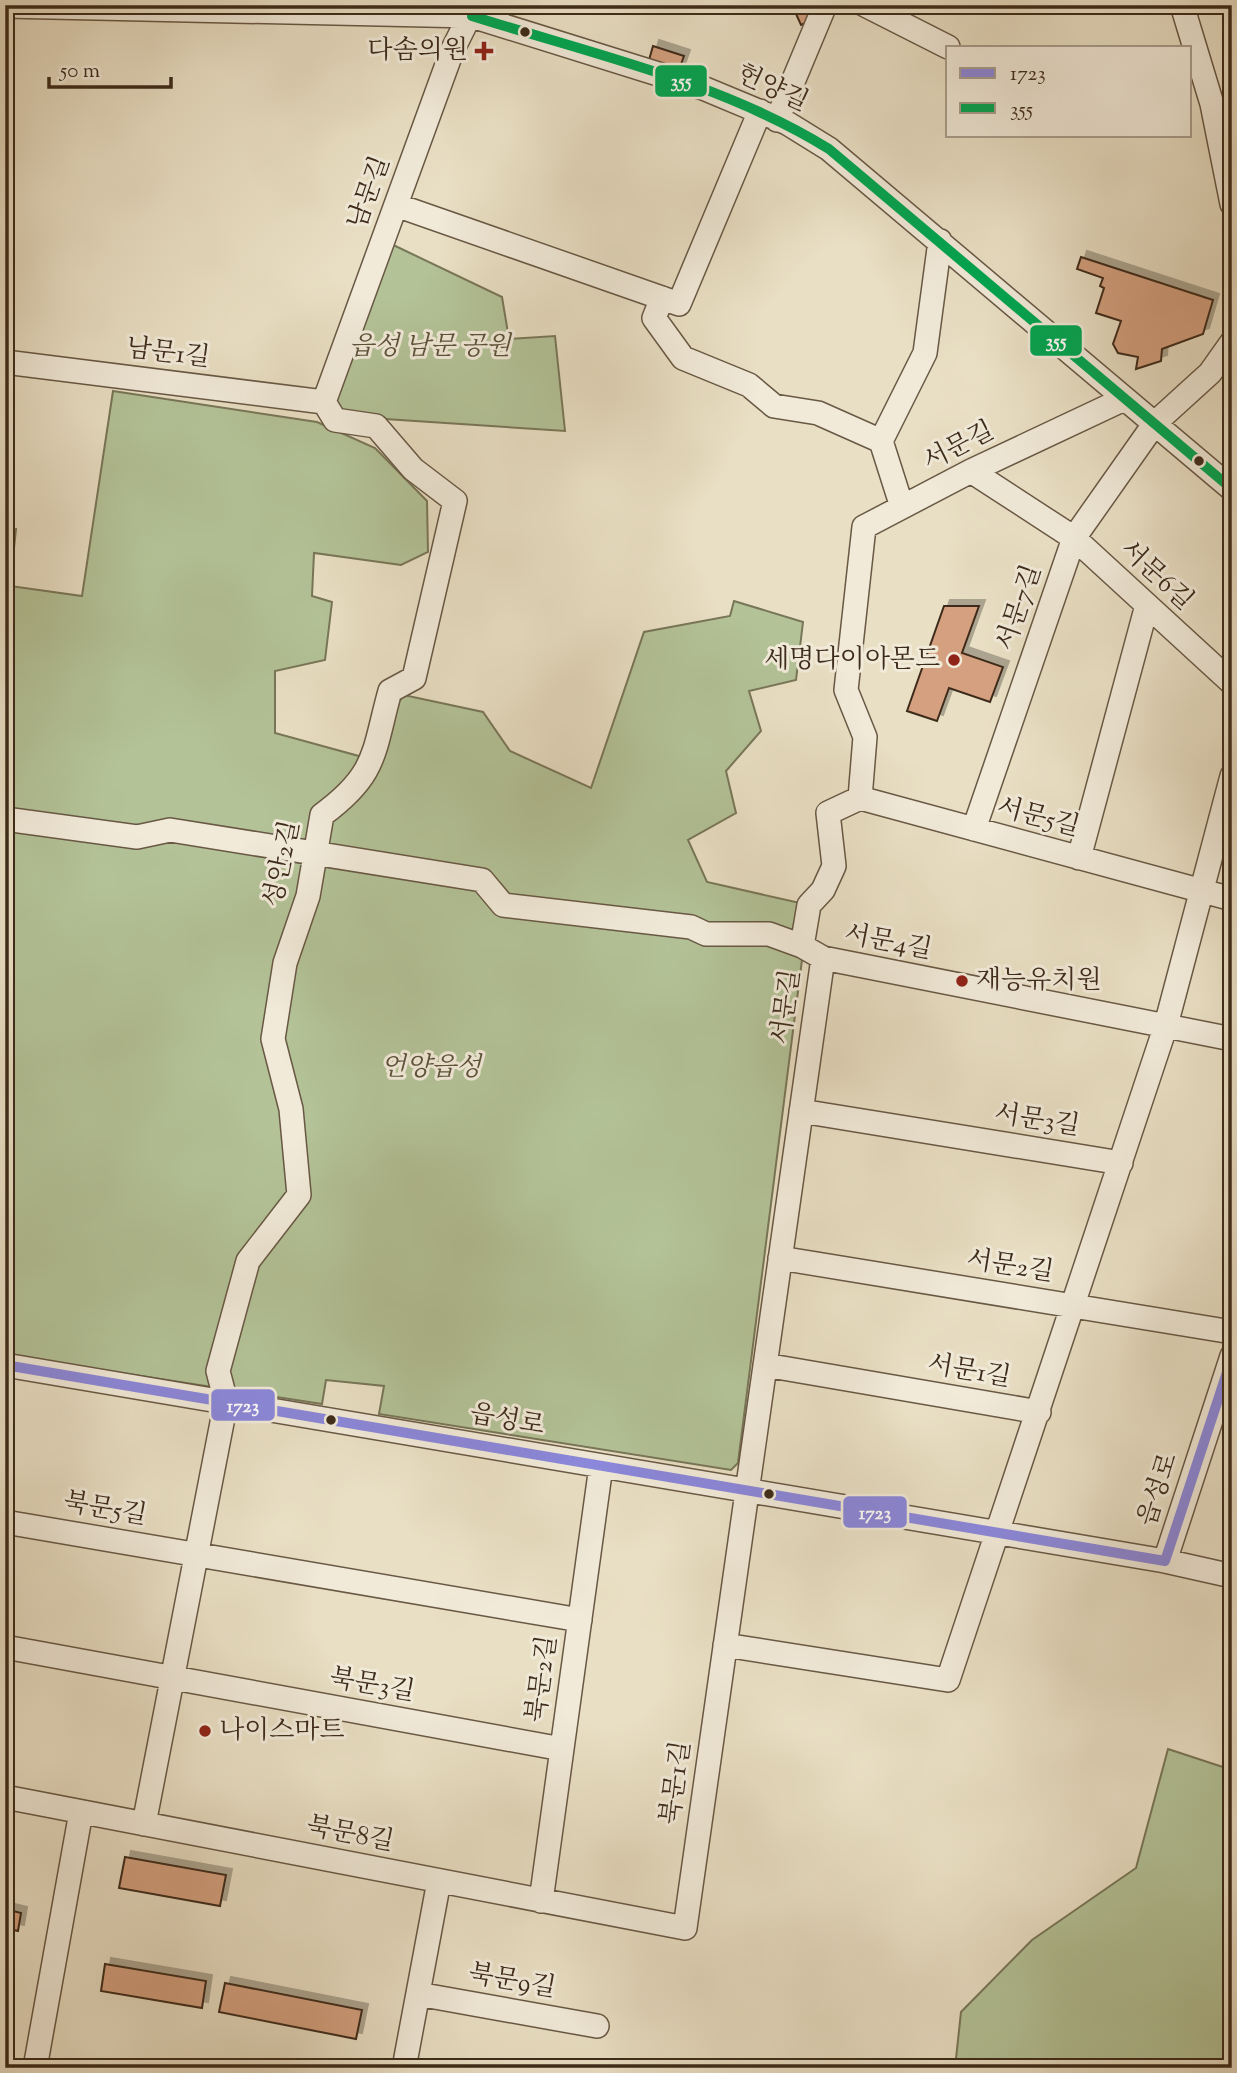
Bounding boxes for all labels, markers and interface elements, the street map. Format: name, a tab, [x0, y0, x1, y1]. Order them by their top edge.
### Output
unlabelled marker	[518, 25, 532, 39]
place label: 다솜의원	[368, 33, 468, 70]
marker: 다솜의원	[474, 41, 494, 61]
scale bar	[49, 46, 172, 90]
legend	[946, 46, 1192, 136]
street label: 헌양길	[730, 56, 814, 122]
text: 50 m	[59, 57, 100, 87]
text: 1723	[1010, 60, 1046, 90]
line badge: 355	[654, 64, 708, 98]
text: 355	[671, 69, 692, 96]
text: 355	[1010, 96, 1033, 126]
street label: 남문길	[340, 151, 400, 235]
line badge: 355	[1029, 324, 1083, 357]
park label: 읍성 남문 공원	[349, 329, 513, 366]
text: 355	[1046, 329, 1067, 356]
street label: 남문1길	[124, 331, 212, 377]
street label: 서문길	[917, 413, 1001, 481]
unlabelled marker	[1192, 454, 1206, 468]
street label: 서문6길	[1111, 532, 1201, 620]
street label: 서문7길	[988, 560, 1052, 656]
place label: 세명다이아몬드	[764, 642, 940, 679]
marker: 세명다이아몬드	[946, 652, 962, 668]
street label: 서문5길	[993, 789, 1083, 847]
street label: 성안2길	[256, 817, 310, 911]
street label: 서문4길	[841, 916, 935, 970]
place label: 재능유치원	[976, 963, 1102, 1000]
street label: 서문길	[763, 967, 811, 1047]
marker: 재능유치원	[954, 973, 970, 989]
park label: 언양읍성	[381, 1050, 483, 1087]
street label: 서문3길	[992, 1096, 1082, 1146]
street label: 서문2길	[964, 1242, 1056, 1292]
street label: 서문1길	[924, 1346, 1014, 1398]
line badge: 1723	[210, 1388, 276, 1422]
text: 1723	[227, 1394, 260, 1421]
street label: 읍성로	[467, 1396, 547, 1446]
unlabelled marker	[324, 1413, 338, 1427]
street label: 읍성로	[1130, 1448, 1188, 1532]
street label: 북문5길	[60, 1484, 150, 1536]
unlabelled marker	[762, 1487, 776, 1501]
line badge: 1723	[842, 1495, 908, 1529]
text: 1723	[859, 1501, 892, 1528]
street label: 북문2길	[519, 1633, 567, 1725]
street label: 북문3길	[327, 1660, 417, 1712]
place label: 나이스마트	[219, 1713, 345, 1750]
marker: 나이스마트	[197, 1723, 213, 1739]
street label: 북문1길	[653, 1739, 701, 1827]
street label: 북문8길	[303, 1808, 397, 1862]
street label: 북문9길	[465, 1956, 559, 2008]

